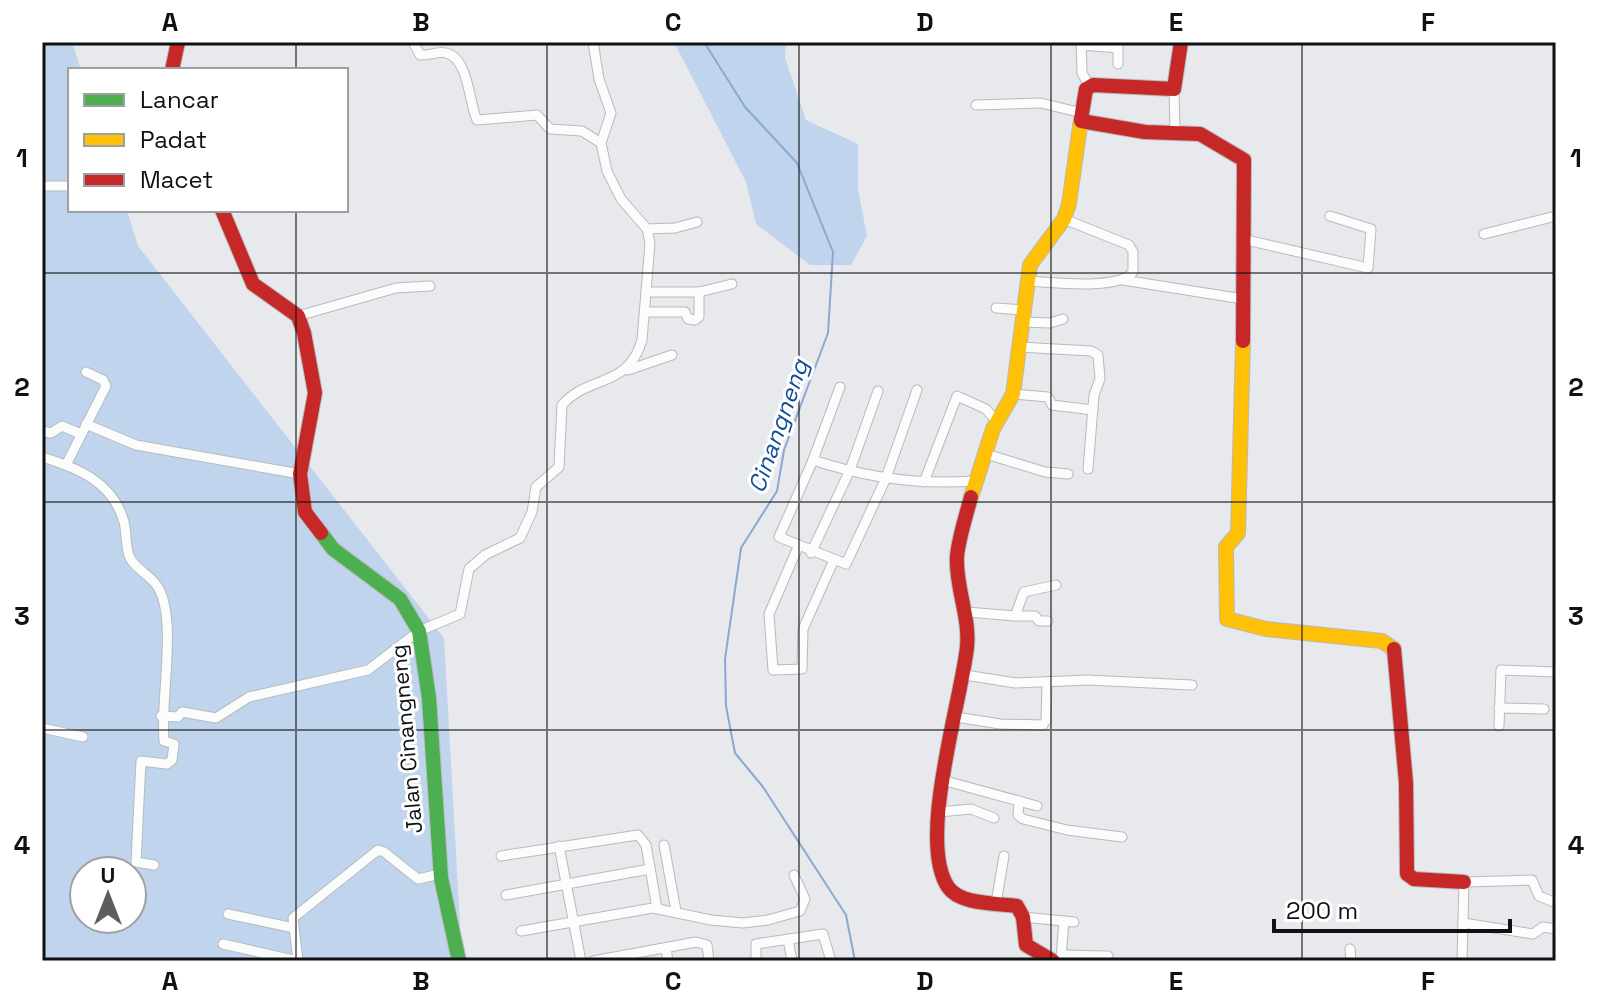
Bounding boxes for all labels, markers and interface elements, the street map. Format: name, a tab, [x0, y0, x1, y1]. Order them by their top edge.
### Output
text: A	[162, 5, 179, 39]
text: B	[412, 5, 430, 39]
text: C	[665, 5, 681, 39]
text: D	[916, 5, 934, 39]
text: E	[1169, 5, 1183, 39]
text: F	[1421, 5, 1435, 39]
legend	[68, 68, 348, 212]
text: Lancar	[140, 84, 219, 115]
text: Padat	[140, 124, 207, 155]
text: 1	[16, 141, 28, 175]
text: 1	[1570, 141, 1582, 175]
text: Macet	[140, 164, 213, 195]
water label: Cinangneng	[741, 354, 816, 497]
text: 2	[14, 370, 30, 404]
text: 2	[1568, 370, 1584, 404]
text: 3	[14, 599, 30, 633]
text: 3	[1568, 599, 1584, 633]
street label: Jalan Cinangneng	[384, 643, 428, 835]
text: 4	[14, 828, 30, 862]
text: 4	[1568, 828, 1584, 862]
north arrow	[68, 855, 148, 935]
text: U	[101, 861, 115, 889]
scale bar	[1274, 883, 1510, 933]
text: 200 m	[1286, 895, 1358, 926]
text: A	[162, 964, 179, 998]
text: B	[412, 964, 430, 998]
text: C	[665, 964, 681, 998]
text: D	[916, 964, 934, 998]
text: E	[1169, 964, 1183, 998]
text: F	[1421, 964, 1435, 998]

